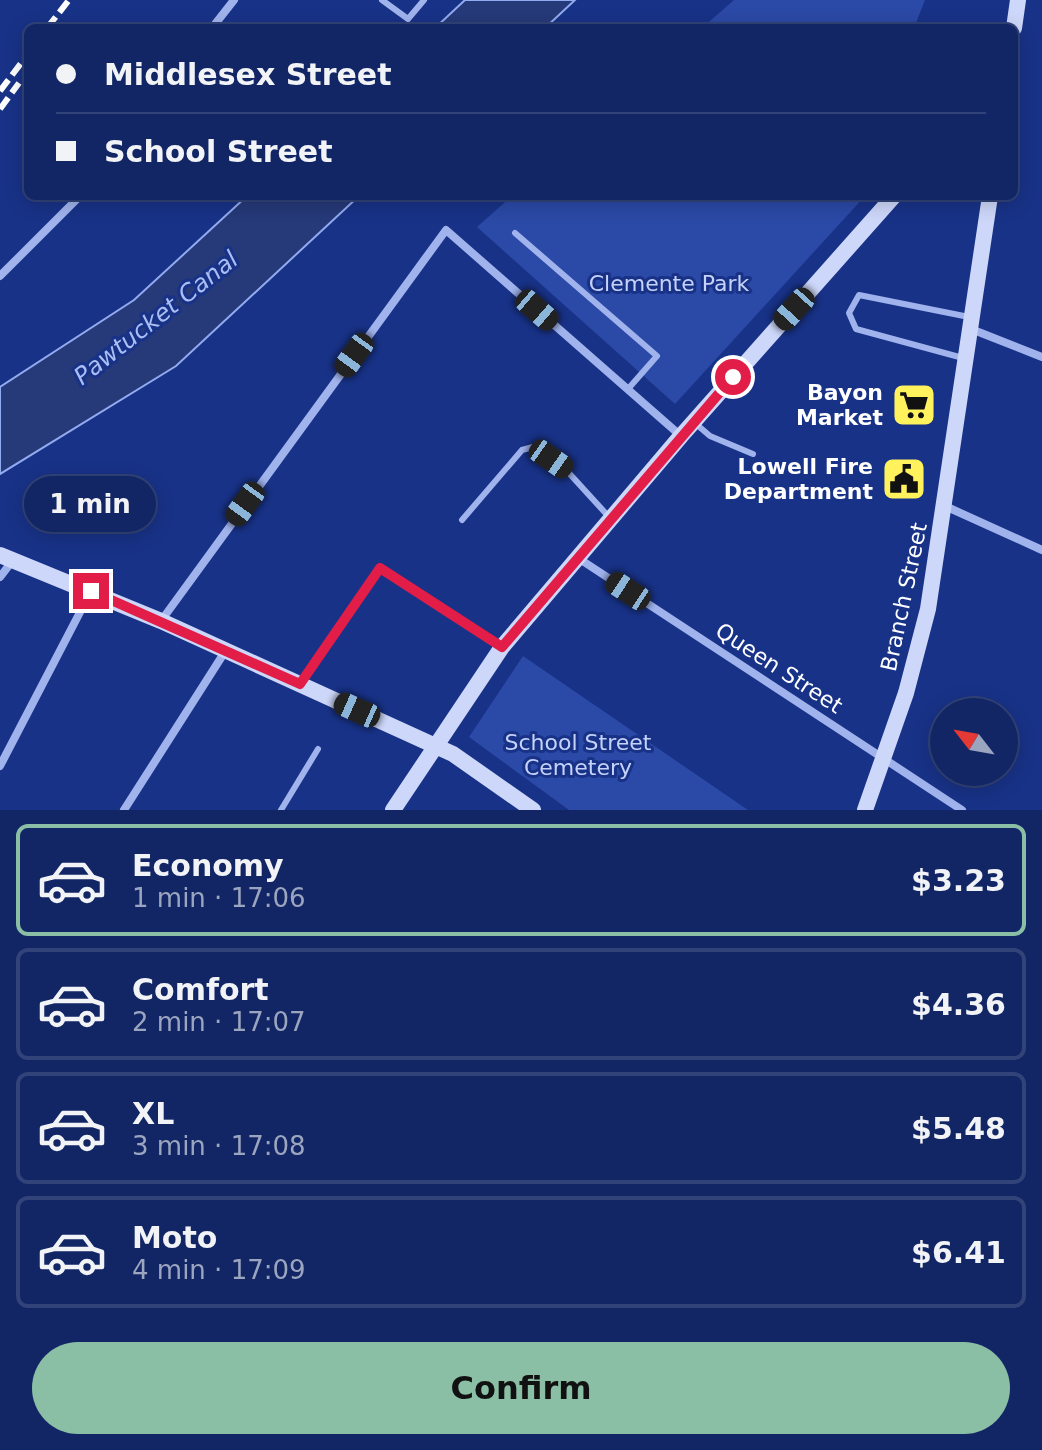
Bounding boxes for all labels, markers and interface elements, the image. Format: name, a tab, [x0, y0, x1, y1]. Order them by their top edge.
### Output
text: Middlesex Street	[104, 57, 392, 92]
text: School Street	[104, 134, 332, 169]
water label: Pawtucket Canal	[68, 245, 244, 391]
park label: Clemente Park	[589, 271, 750, 296]
car	[769, 283, 819, 335]
car	[511, 285, 563, 335]
car	[330, 329, 378, 381]
route start	[715, 359, 751, 395]
place label: Bayon Market	[796, 380, 883, 430]
supermarket icon: Bayon Market	[890, 381, 938, 429]
car	[524, 435, 578, 483]
place label: Lowell Fire Department	[724, 454, 873, 504]
public building icon: Lowell Fire Department	[880, 455, 928, 503]
callout: 1 min	[25, 475, 157, 531]
car	[221, 478, 269, 530]
text: 1 min	[49, 489, 131, 519]
street label: Branch Street	[876, 520, 932, 674]
car	[601, 568, 655, 614]
route end	[73, 573, 109, 609]
street label: Queen Street	[711, 618, 847, 718]
car	[330, 689, 384, 731]
north arrow	[930, 698, 1018, 786]
map controls	[930, 698, 1018, 786]
park label: School Street Cemetery	[505, 730, 652, 780]
icon: car	[36, 844, 108, 916]
text: Economy	[132, 848, 284, 883]
text: $3.23	[911, 863, 1006, 898]
text: 1 min · 17:06	[132, 883, 306, 913]
icon: car	[36, 968, 108, 1040]
text: Comfort	[132, 972, 269, 1007]
text: $4.36	[911, 987, 1006, 1022]
text: 2 min · 17:07	[132, 1007, 306, 1037]
icon: car	[36, 1092, 108, 1164]
text: XL	[132, 1096, 174, 1131]
text: $5.48	[911, 1111, 1006, 1146]
text: 3 min · 17:08	[132, 1131, 306, 1161]
icon: car	[36, 1216, 108, 1288]
text: Moto	[132, 1220, 217, 1255]
text: $6.41	[911, 1235, 1006, 1270]
text: 4 min · 17:09	[132, 1255, 306, 1285]
button: Confirm	[32, 1342, 1010, 1434]

